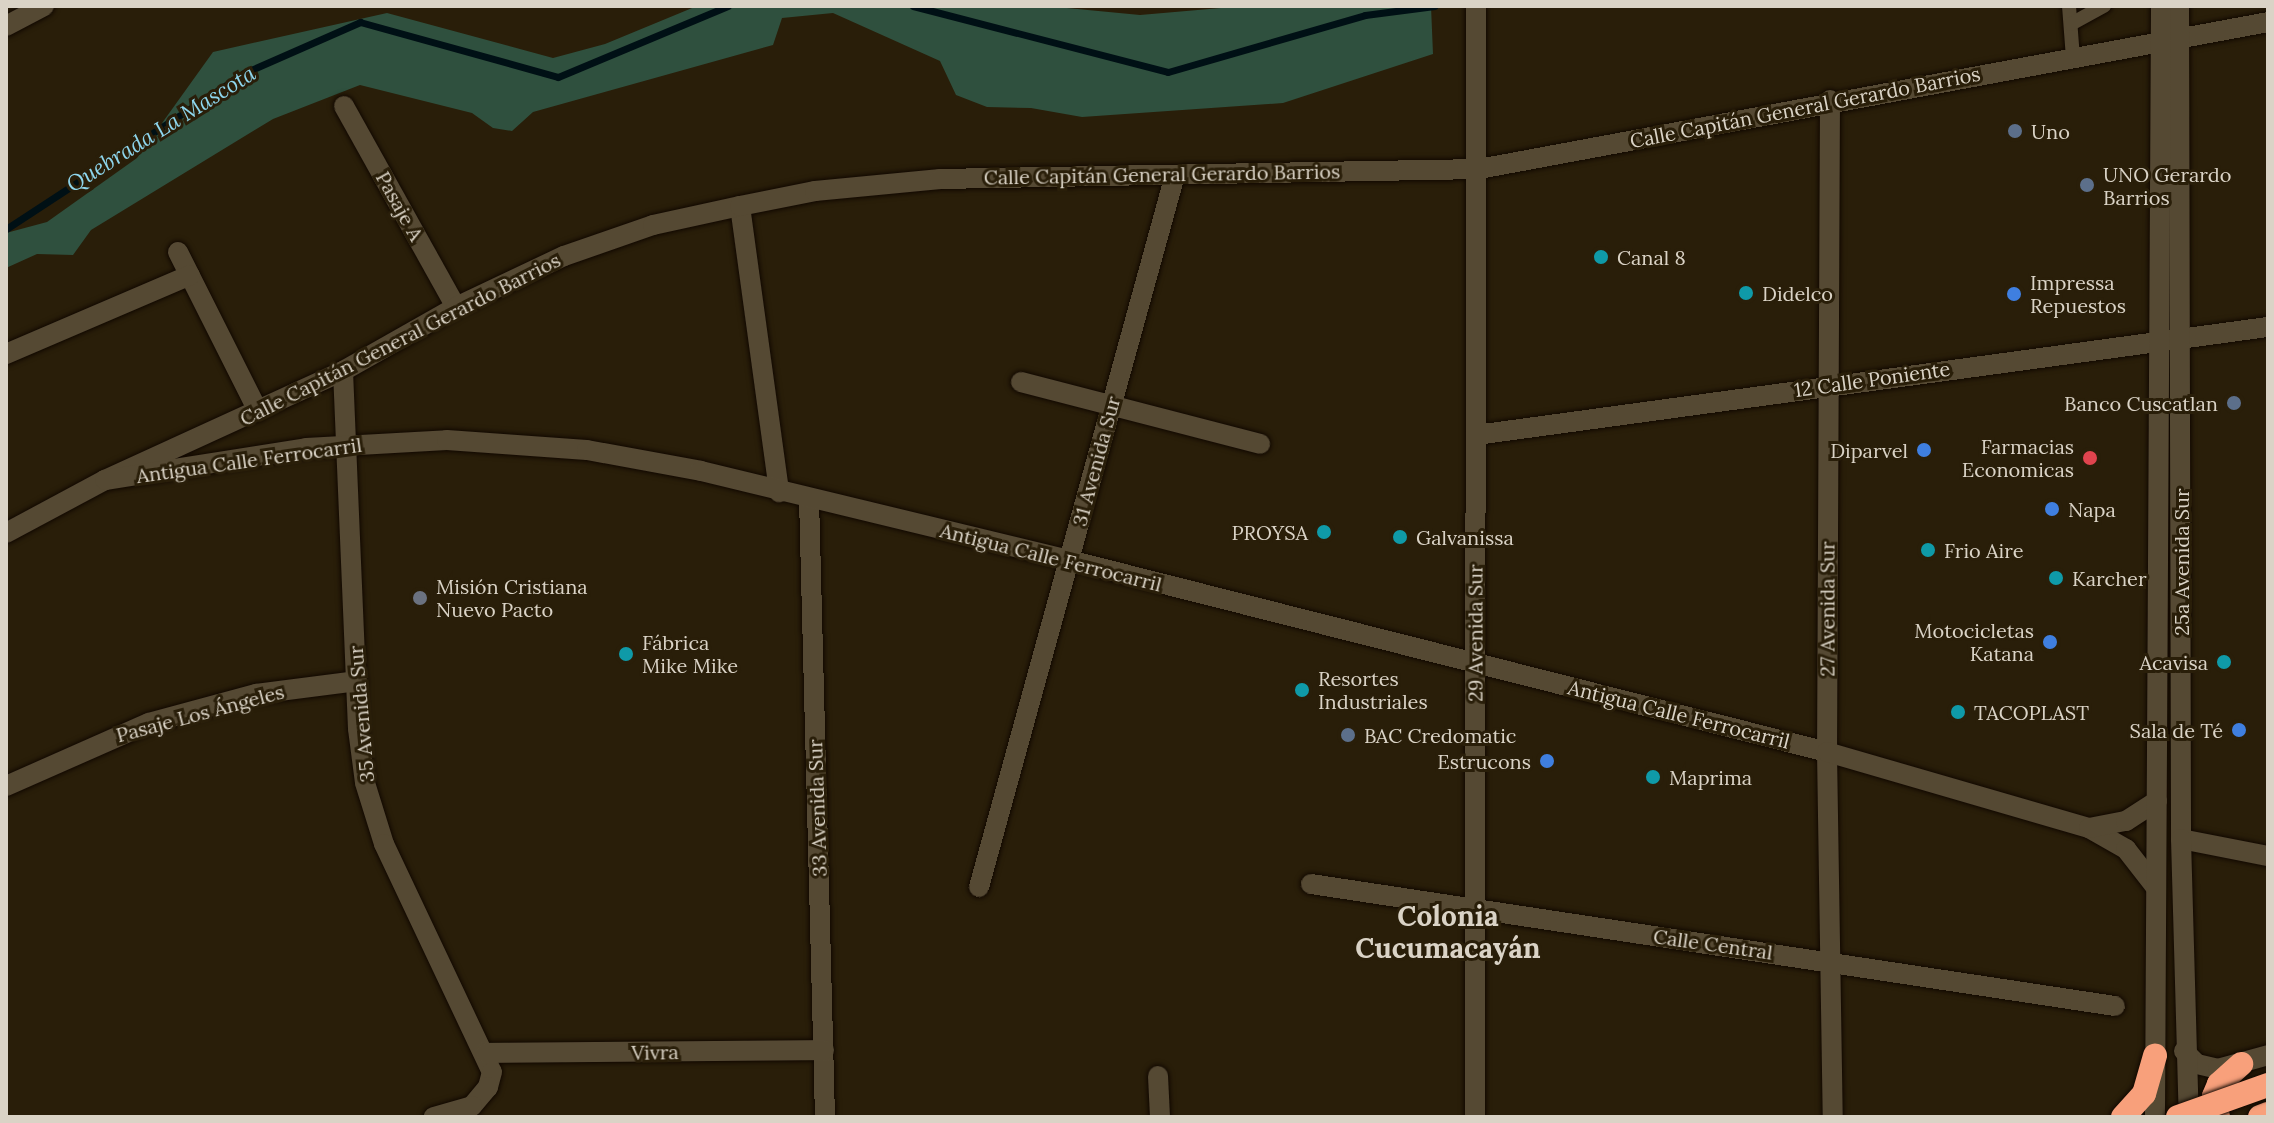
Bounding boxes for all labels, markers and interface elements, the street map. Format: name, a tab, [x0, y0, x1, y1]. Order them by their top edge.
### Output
water label: Quebrada La Mascota	[62, 60, 260, 198]
street label: Calle Capitán General Gerardo Barrios	[1628, 61, 1982, 153]
place label: Uno	[2031, 119, 2070, 143]
marker: Uno	[2006, 122, 2024, 140]
street label: Calle Capitán General Gerardo Barrios	[984, 159, 1340, 189]
place label: UNO Gerardo Barrios	[2103, 162, 2231, 209]
street label: Pasaje A	[371, 167, 429, 245]
marker: UNO Gerardo Barrios	[2078, 176, 2096, 194]
place label: Canal 8	[1617, 245, 1686, 269]
street label: Calle Capitán General Gerardo Barrios	[236, 247, 564, 431]
marker: Canal 8	[1592, 248, 1610, 266]
place label: Impressa Repuestos	[2030, 270, 2126, 317]
place label: Didelco	[1762, 281, 1833, 305]
marker: Didelco	[1737, 284, 1755, 302]
marker: Impressa Repuestos	[2005, 285, 2023, 303]
street label: 12 Calle Poniente	[1792, 356, 1952, 402]
place label: Banco Cuscatlan	[2064, 391, 2218, 415]
street label: 31 Avenida Sur	[1067, 393, 1125, 529]
marker: Banco Cuscatlan	[2225, 394, 2243, 412]
street label: Antigua Calle Ferrocarril	[135, 432, 363, 488]
place label: Farmacias Economicas	[1962, 434, 2074, 481]
place label: Diparvel	[1830, 438, 1908, 462]
marker: Diparvel	[1915, 441, 1933, 459]
marker: Farmacias Economicas	[2081, 449, 2099, 467]
street label: 25a Avenida Sur	[2169, 488, 2193, 636]
place label: Napa	[2068, 497, 2116, 521]
marker: Napa	[2043, 500, 2061, 518]
street label: Antigua Calle Ferrocarril	[938, 518, 1164, 596]
place label: PROYSA	[1231, 520, 1308, 544]
marker: PROYSA	[1315, 523, 1333, 541]
place label: Galvanissa	[1416, 525, 1514, 549]
marker: Galvanissa	[1391, 528, 1409, 546]
place label: Frio Aire	[1944, 538, 2023, 562]
street label: 27 Avenida Sur	[1815, 541, 1839, 677]
marker: Frio Aire	[1919, 541, 1937, 559]
street label: 29 Avenida Sur	[1463, 564, 1487, 702]
place label: Karcher	[2072, 566, 2147, 590]
marker: Karcher	[2047, 569, 2065, 587]
place label: Misión Cristiana Nuevo Pacto	[436, 574, 588, 621]
marker: Misión Cristiana Nuevo Pacto	[411, 589, 429, 607]
place label: Motocicletas Katana	[1914, 618, 2034, 665]
place label: Fábrica Mike Mike	[642, 630, 738, 677]
marker: Motocicletas Katana	[2041, 633, 2059, 651]
street label: 35 Avenida Sur	[343, 645, 379, 783]
marker: Fábrica Mike Mike	[617, 645, 635, 663]
place label: Acavisa	[2140, 650, 2208, 674]
marker: Acavisa	[2215, 653, 2233, 671]
place label: Resortes Industriales	[1318, 666, 1428, 713]
street label: Antigua Calle Ferrocarril	[1566, 675, 1792, 753]
street label: Pasaje Los Ángeles	[113, 679, 287, 747]
marker: Resortes Industriales	[1293, 681, 1311, 699]
place label: TACOPLAST	[1974, 700, 2089, 724]
marker: TACOPLAST	[1949, 703, 1967, 721]
place label: Sala de Té	[2130, 718, 2223, 742]
marker: Sala de Té	[2230, 721, 2248, 739]
place label: BAC Credomatic	[1364, 723, 1516, 747]
marker: BAC Credomatic	[1339, 726, 1357, 744]
street label: 33 Avenida Sur	[803, 739, 831, 877]
place label: Estrucons	[1437, 749, 1531, 773]
marker: Estrucons	[1538, 752, 1556, 770]
place label: Maprima	[1669, 765, 1752, 789]
marker: Maprima	[1644, 768, 1662, 786]
district label: Colonia Cucumacayán	[1355, 899, 1541, 965]
street label: Calle Central	[1652, 924, 1774, 964]
street label: Vivra	[631, 1040, 679, 1064]

